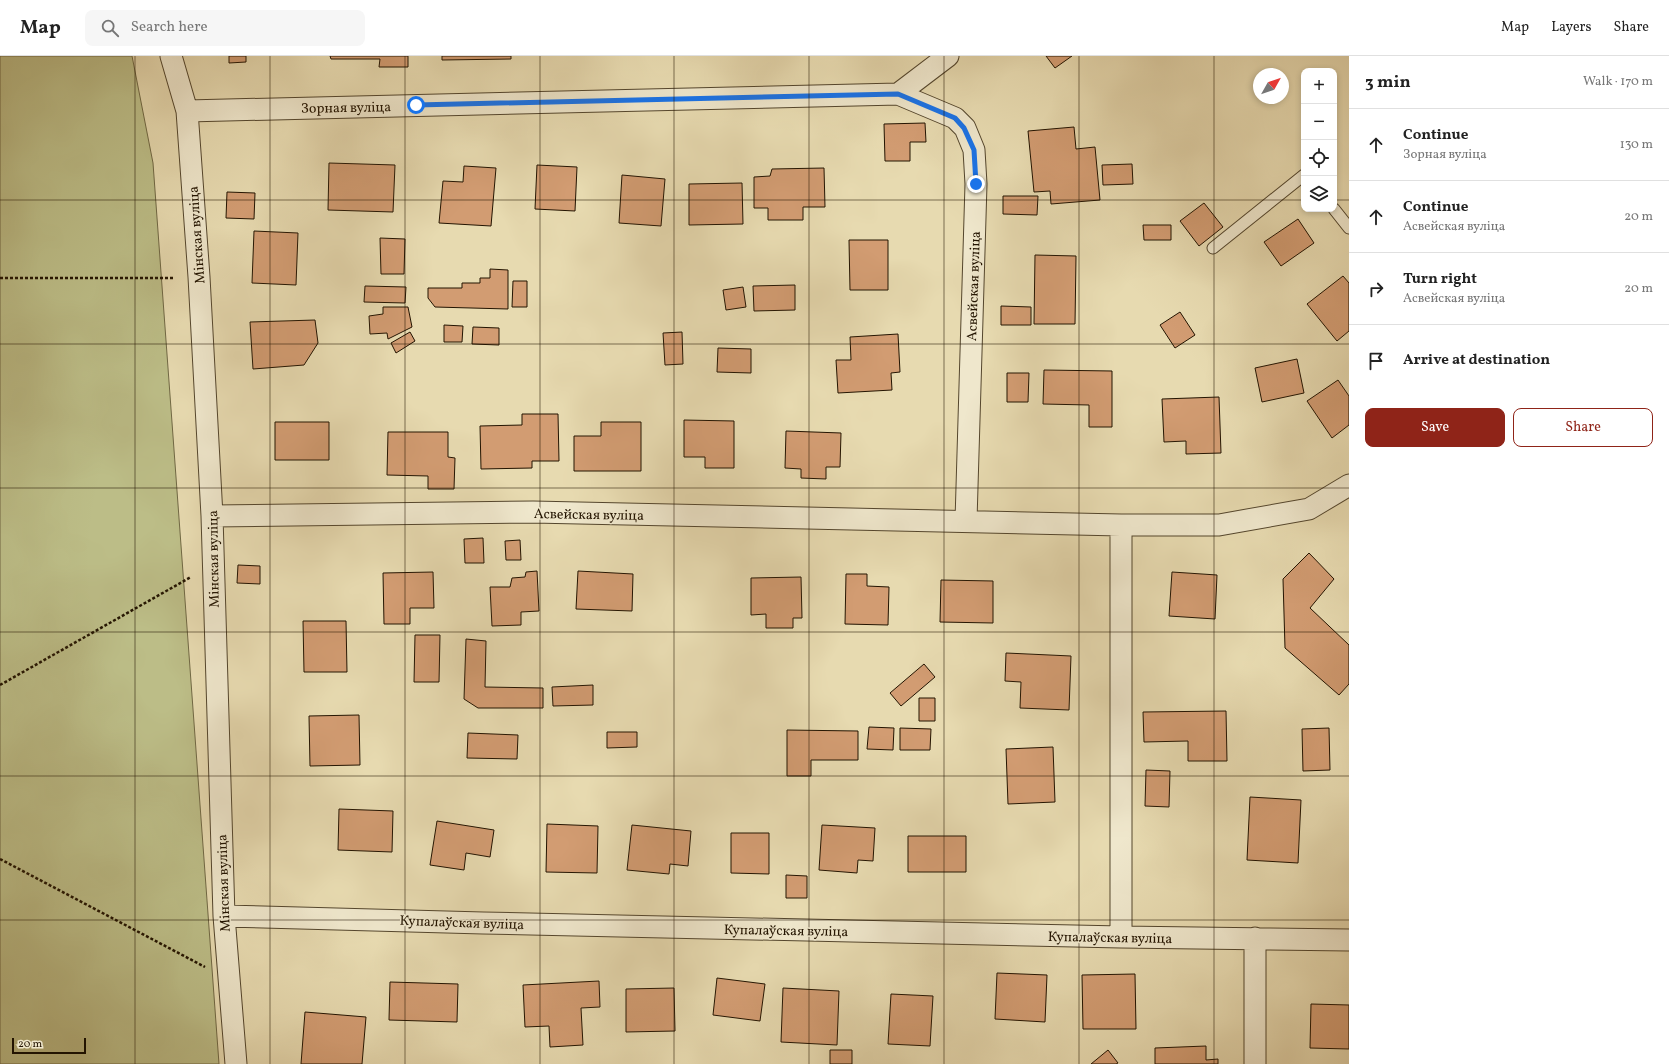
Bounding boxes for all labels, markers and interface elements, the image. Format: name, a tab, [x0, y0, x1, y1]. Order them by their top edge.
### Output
search box	[85, 10, 365, 46]
text: Map	[20, 15, 61, 41]
icon: search	[99, 17, 121, 39]
text: Search here	[131, 17, 208, 38]
text: Map	[1501, 18, 1529, 37]
text: Layers	[1551, 18, 1591, 37]
text: Share	[1613, 18, 1649, 37]
north arrow	[1253, 68, 1289, 104]
map controls	[1301, 68, 1337, 212]
button: +	[1301, 68, 1337, 104]
text: 3 min	[1365, 71, 1411, 94]
text: Walk · 170 m	[1583, 73, 1653, 91]
route start	[407, 96, 425, 114]
street label: Зорная вуліца	[301, 98, 391, 119]
button: −	[1301, 104, 1337, 140]
text: Continue	[1403, 125, 1468, 146]
icon: ahead	[1365, 134, 1387, 156]
text: 130 m	[1620, 136, 1653, 154]
button: locate	[1301, 140, 1337, 176]
text: Зорная вуліца	[1403, 146, 1487, 164]
route end	[967, 175, 985, 193]
button: layers	[1301, 176, 1337, 212]
street label: Мінская вуліца	[185, 185, 210, 284]
text: Continue	[1403, 197, 1468, 218]
icon: ahead	[1365, 206, 1387, 228]
text: 20 m	[1624, 208, 1653, 226]
text: Асвейская вуліца	[1403, 218, 1505, 236]
street label: Асвейская вуліца	[963, 231, 986, 341]
text: Turn right	[1403, 269, 1477, 290]
icon: right	[1365, 278, 1387, 300]
text: 20 m	[1624, 280, 1653, 298]
text: Асвейская вуліца	[1403, 290, 1505, 308]
icon: arrive	[1365, 350, 1387, 372]
text: Arrive at destination	[1403, 350, 1550, 371]
button: Save	[1365, 408, 1505, 447]
button: Share	[1513, 408, 1653, 447]
street label: Асвейская вуліца	[534, 505, 644, 526]
street label: Мінская вуліца	[204, 510, 225, 608]
street label: Мінская вуліца	[213, 834, 236, 932]
street label: Купалаўская вуліца	[399, 912, 525, 935]
street label: Купалаўская вуліца	[724, 921, 848, 942]
street label: Купалаўская вуліца	[1048, 928, 1172, 949]
scale bar	[12, 1036, 86, 1055]
text: 20 m	[18, 1037, 42, 1052]

